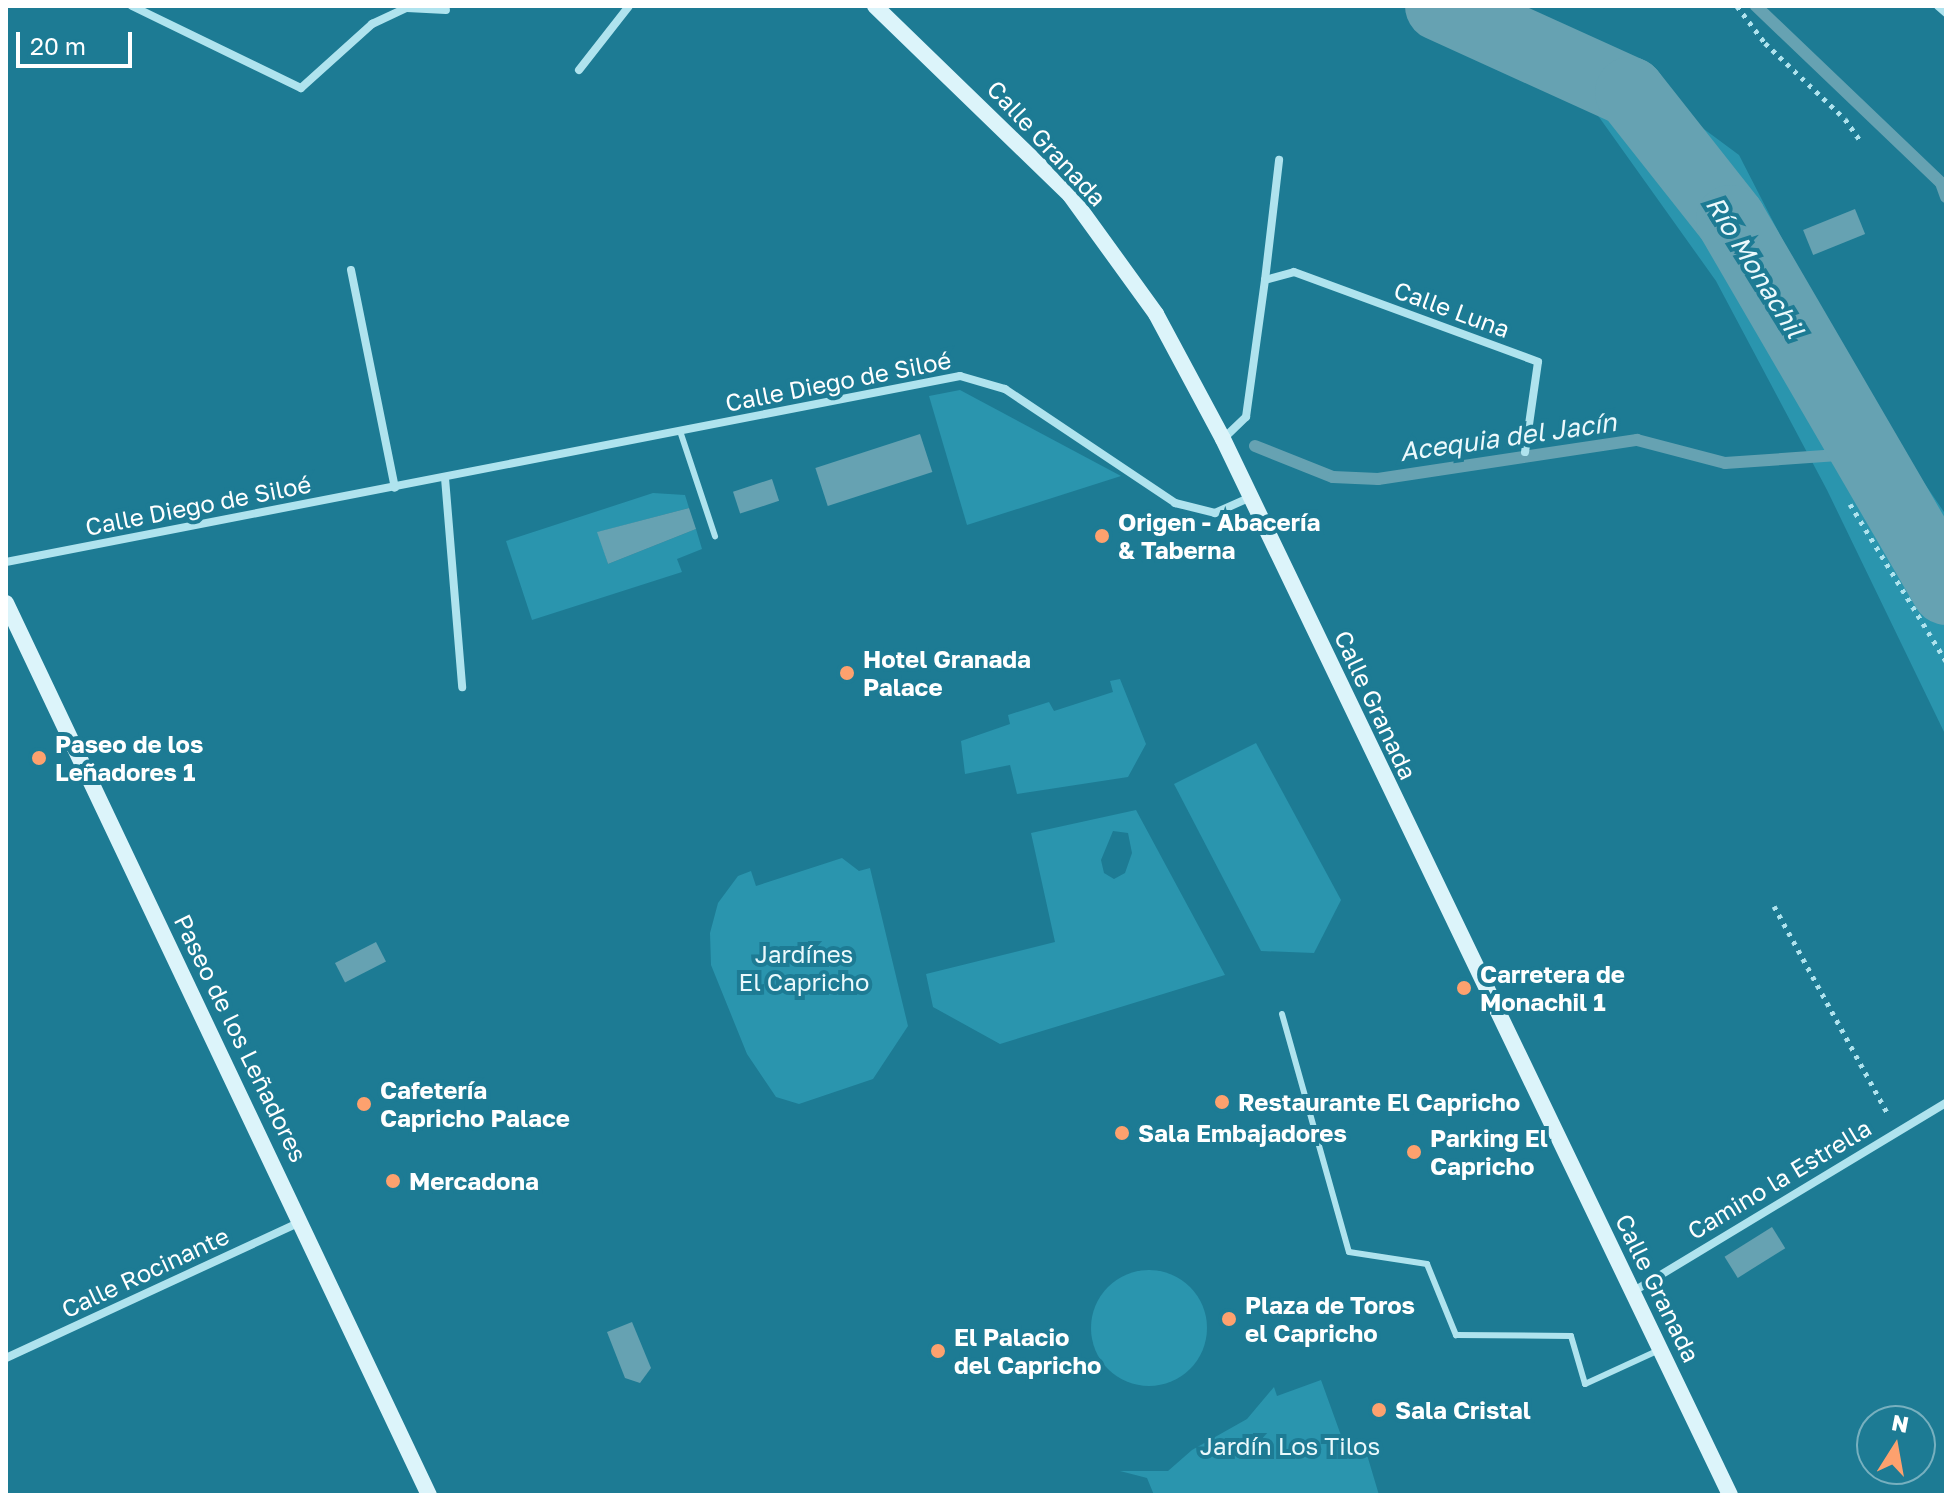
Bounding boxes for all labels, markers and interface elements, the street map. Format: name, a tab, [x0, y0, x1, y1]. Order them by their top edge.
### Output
scale bar	[20, 16, 136, 66]
text: 20 m	[30, 31, 86, 60]
street label: Calle Granada	[982, 74, 1112, 212]
water label: Río Monachil	[1699, 191, 1811, 343]
street label: Calle Luna	[1390, 275, 1514, 343]
street label: Calle Diego de Siloé	[723, 345, 953, 417]
water label: Acequia del Jacín	[1398, 406, 1618, 468]
street label: Calle Diego de Siloé	[83, 469, 313, 541]
place label: Origen - Abacería & Taberna	[1118, 508, 1321, 564]
marker: Origen - Abacería & Taberna	[1093, 527, 1111, 545]
street label: Calle Granada	[1329, 626, 1423, 784]
place label: Hotel Granada Palace	[863, 645, 1031, 701]
marker: Hotel Granada Palace	[838, 664, 856, 682]
place label: Paseo de los Leñadores 1	[55, 730, 203, 786]
marker: Paseo de los Leñadores 1	[30, 749, 48, 767]
street label: Paseo de los Leñadores	[168, 909, 314, 1167]
park label: Jardínes El Capricho	[739, 940, 869, 996]
place label: Carretera de Monachil 1	[1480, 960, 1625, 1016]
marker: Carretera de Monachil 1	[1455, 979, 1473, 997]
place label: Cafetería Capricho Palace	[380, 1076, 570, 1132]
place label: Restaurante El Capricho	[1238, 1088, 1520, 1116]
marker: Restaurante El Capricho	[1213, 1093, 1231, 1111]
marker: Cafetería Capricho Palace	[355, 1095, 373, 1113]
street label: Camino la Estrella	[1682, 1113, 1876, 1245]
place label: Sala Embajadores	[1138, 1119, 1347, 1147]
marker: Sala Embajadores	[1113, 1124, 1131, 1142]
place label: Parking El Capricho	[1430, 1124, 1548, 1180]
marker: Parking El Capricho	[1405, 1143, 1423, 1161]
place label: Mercadona	[409, 1167, 539, 1195]
marker: Mercadona	[384, 1172, 402, 1190]
street label: Calle Granada	[1610, 1209, 1706, 1367]
street label: Calle Rocinante	[57, 1221, 233, 1323]
place label: Plaza de Toros el Capricho	[1245, 1291, 1415, 1347]
marker: Plaza de Toros el Capricho	[1220, 1310, 1238, 1328]
place label: El Palacio del Capricho	[954, 1323, 1101, 1379]
marker: El Palacio del Capricho	[929, 1342, 947, 1360]
place label: Sala Cristal	[1395, 1396, 1531, 1424]
marker: Sala Cristal	[1370, 1401, 1388, 1419]
north arrow	[1856, 1405, 1936, 1485]
text: N	[1889, 1408, 1911, 1438]
park label: Jardín Los Tilos	[1200, 1432, 1380, 1460]

